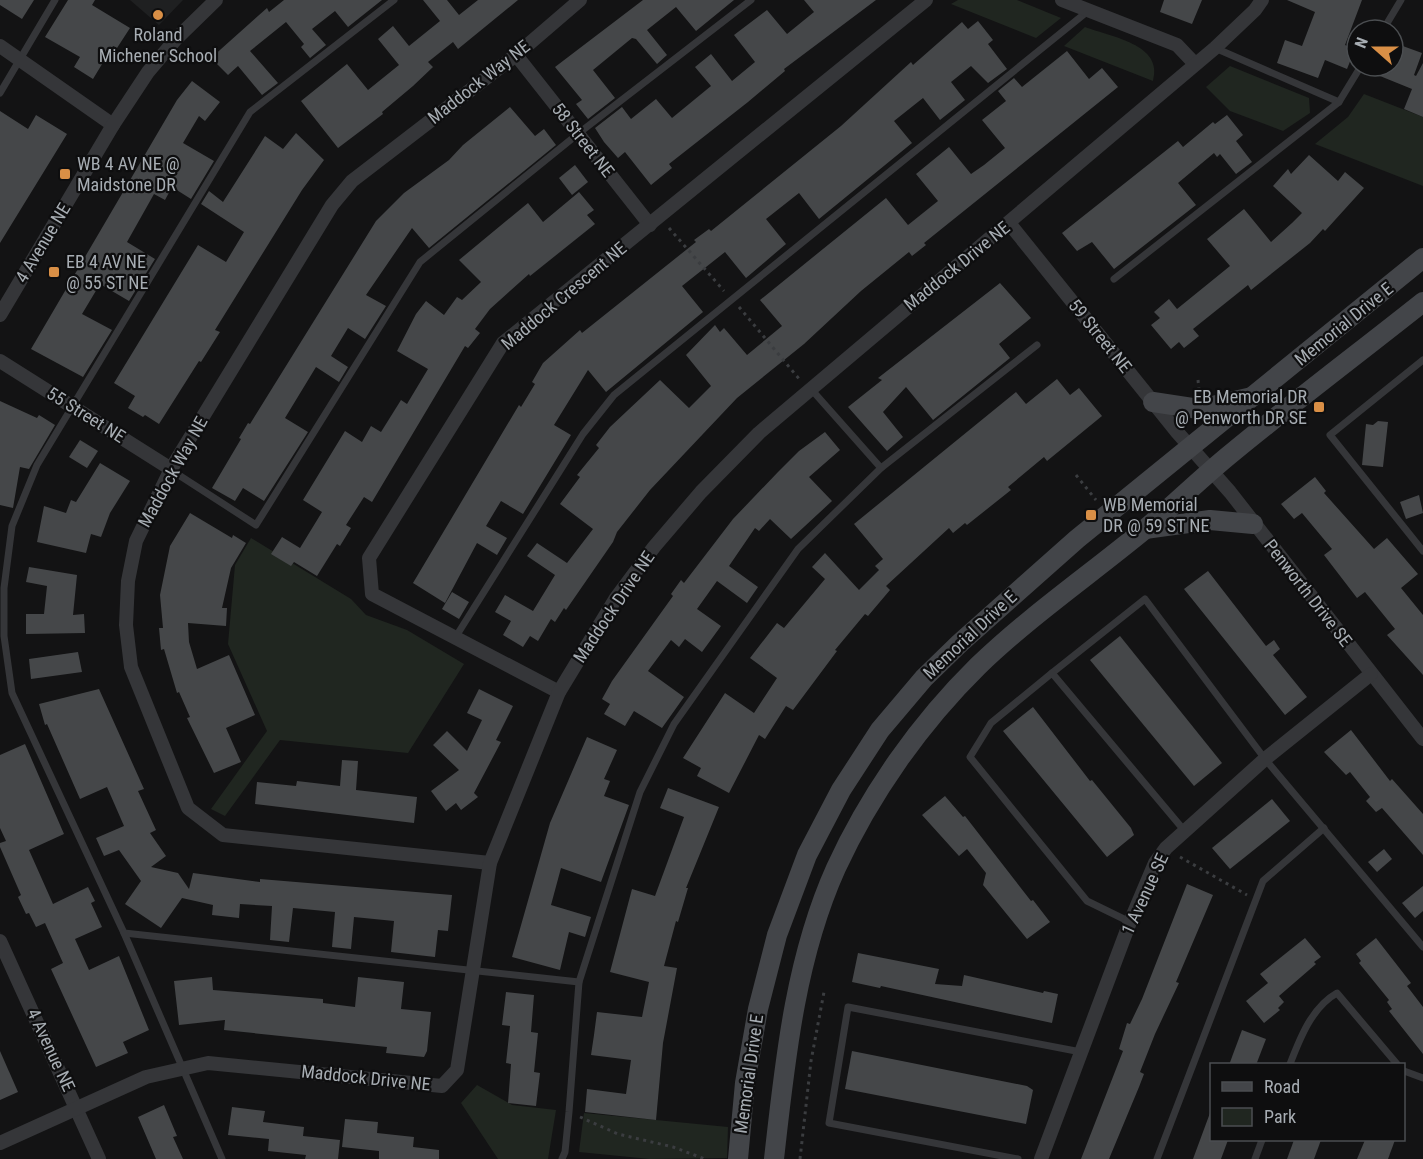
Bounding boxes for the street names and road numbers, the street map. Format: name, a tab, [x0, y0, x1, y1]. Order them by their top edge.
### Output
street label: Maddock Way NE	[424, 35, 534, 128]
street label: 58 Street NE	[548, 98, 619, 181]
street label: 4 Avenue NE	[11, 199, 75, 286]
street label: Maddock Drive NE	[900, 217, 1014, 315]
street label: Maddock Crescent NE	[497, 237, 631, 354]
street label: Memorial Drive E	[1290, 278, 1397, 370]
street label: 59 Street NE	[1064, 295, 1136, 377]
street label: 55 Street NE	[43, 382, 129, 447]
street label: Maddock Way NE	[133, 413, 212, 531]
street label: Penworth Drive SE	[1260, 535, 1357, 650]
street label: Maddock Drive NE	[569, 547, 659, 666]
street label: Memorial Drive E	[919, 586, 1021, 683]
street label: 1 Avenue SE	[1117, 850, 1173, 938]
street label: 4 Avenue NE	[23, 1005, 80, 1095]
street label: Memorial Drive E	[730, 1013, 767, 1135]
street label: Maddock Drive NE	[300, 1060, 432, 1095]

